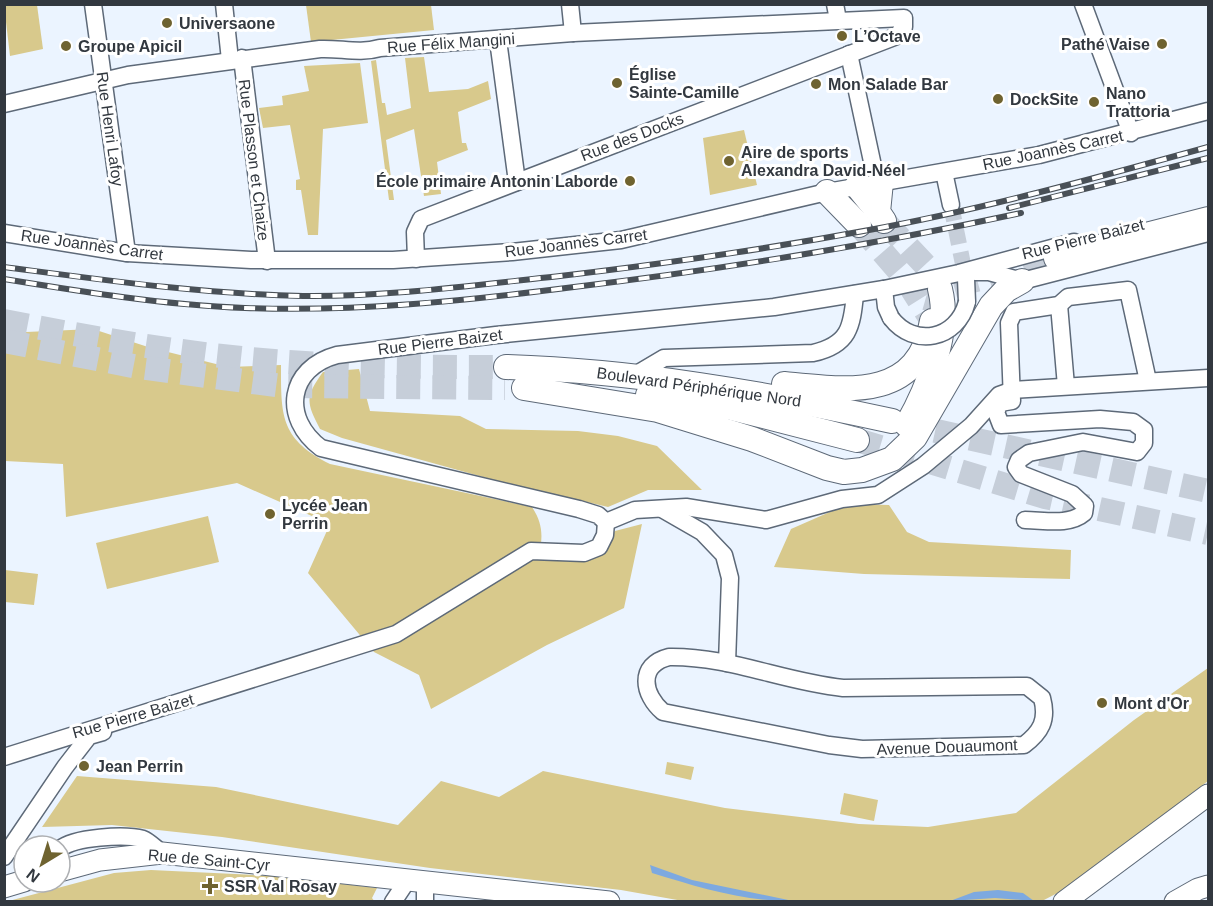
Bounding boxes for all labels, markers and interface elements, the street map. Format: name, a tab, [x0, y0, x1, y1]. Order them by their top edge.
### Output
place label: Universaone	[179, 15, 275, 32]
marker: Universaone	[160, 16, 174, 30]
place label: L’Octave	[854, 28, 921, 45]
marker: L’Octave	[835, 29, 849, 43]
street label: Rue Félix Mangini	[387, 30, 515, 56]
place label: Pathé Vaise	[1061, 36, 1150, 53]
marker: Pathé Vaise	[1155, 37, 1169, 51]
place label: Groupe Apicil	[78, 38, 182, 55]
marker: Groupe Apicil	[59, 39, 73, 53]
place label: Église Sainte-Camille	[629, 65, 739, 101]
street label: Rue Henri Lafoy	[94, 71, 126, 187]
marker: Église Sainte-Camille	[610, 76, 624, 90]
place label: Mon Salade Bar	[828, 76, 948, 93]
marker: Mon Salade Bar	[809, 77, 823, 91]
street label: Rue Plasson et Chaize	[236, 78, 272, 242]
place label: Nano Trattoria	[1106, 85, 1170, 120]
place label: DockSite	[1010, 91, 1079, 108]
marker: DockSite	[991, 92, 1005, 106]
marker: Nano Trattoria	[1087, 95, 1101, 109]
street label: Rue des Docks	[578, 110, 686, 164]
street label: Rue Joannès Carret	[981, 127, 1125, 173]
place label: Aire de sports Alexandra David-Néel	[741, 144, 906, 179]
marker: Aire de sports Alexandra David-Néel	[722, 154, 736, 168]
place label: École primaire Antonin Laborde	[376, 172, 618, 190]
marker: École primaire Antonin Laborde	[623, 174, 637, 188]
street label: Rue Pierre Baizet	[1020, 215, 1146, 262]
street label: Rue Joannès Carret	[504, 226, 649, 260]
street label: Rue Joannès Carret	[20, 227, 165, 263]
street label: Rue Pierre Baizet	[377, 326, 504, 358]
street label: Boulevard Périphérique Nord	[596, 364, 802, 410]
place label: Lycée Jean Perrin	[282, 497, 368, 532]
marker: Lycée Jean Perrin	[263, 507, 277, 521]
street label: Rue Pierre Baizet	[70, 690, 196, 741]
place label: Mont d'Or	[1114, 695, 1189, 712]
marker: Mont d'Or	[1095, 696, 1109, 710]
street label: Avenue Douaumont	[876, 736, 1018, 758]
place label: Jean Perrin	[96, 758, 183, 775]
marker: Jean Perrin	[77, 759, 91, 773]
north arrow	[12, 834, 72, 894]
street label: Rue de Saint-Cyr	[147, 846, 272, 874]
text: N	[23, 865, 43, 886]
marker: SSR Val Rosay	[201, 877, 219, 895]
place label: SSR Val Rosay	[224, 878, 337, 895]

